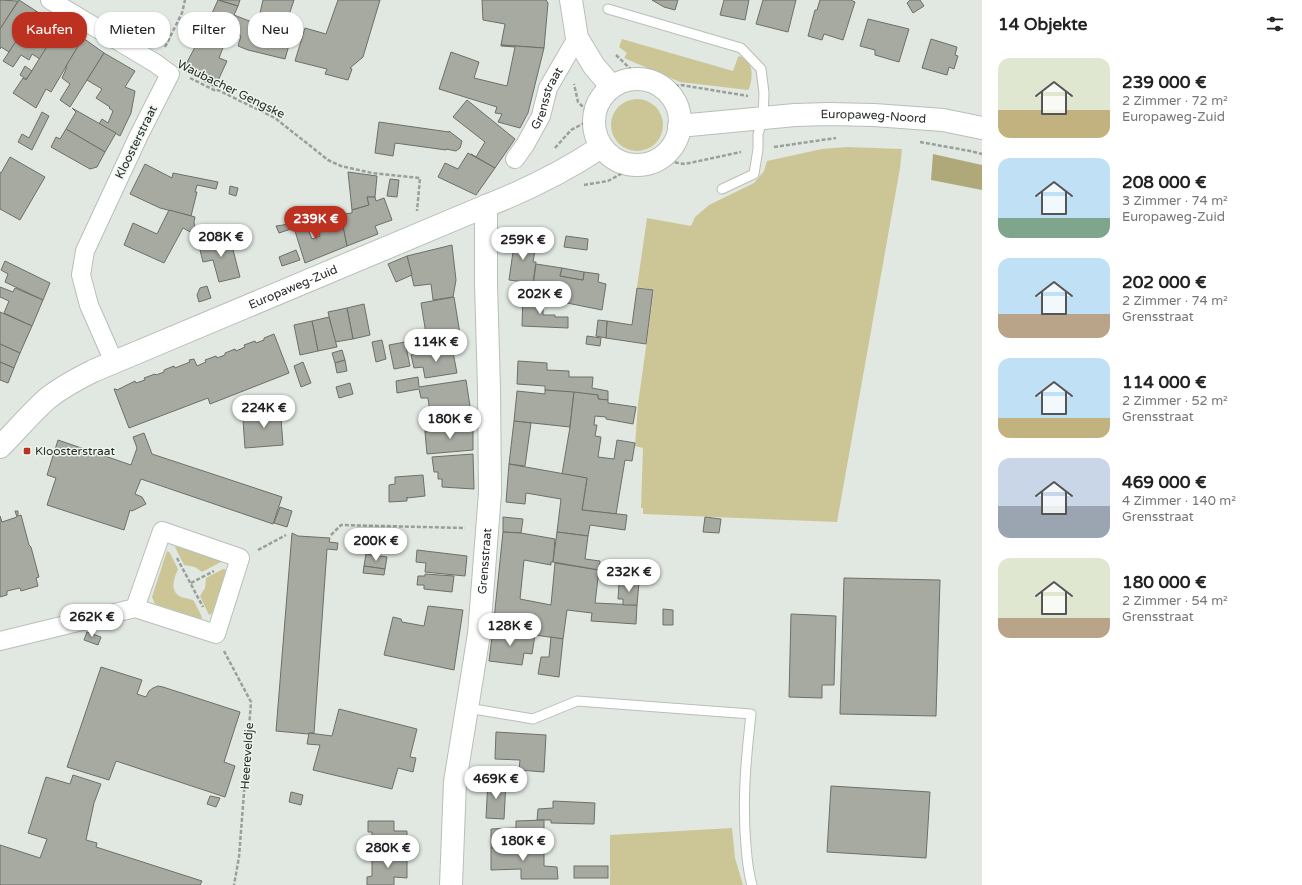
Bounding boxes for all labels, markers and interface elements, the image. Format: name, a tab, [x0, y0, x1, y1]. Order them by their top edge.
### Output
chip: Kaufen	[12, 12, 87, 48]
chip: Mieten	[95, 12, 170, 48]
chip: Filter	[178, 12, 240, 48]
chip: Neu	[248, 12, 303, 48]
icon: filters	[1264, 13, 1286, 35]
text: 14 Objekte	[998, 14, 1087, 35]
street label: Waubacher Gengske	[175, 57, 287, 121]
street label: Grensstraat	[528, 64, 566, 132]
text: 239 000 €	[1122, 72, 1207, 93]
icon: home	[1030, 74, 1078, 122]
text: 2 Zimmer · 72 m²	[1122, 93, 1228, 109]
street label: Kloosterstraat	[112, 103, 160, 181]
street label: Europaweg-Noord	[820, 107, 927, 126]
text: Europaweg-Zuid	[1122, 109, 1225, 125]
text: 208 000 €	[1122, 172, 1207, 193]
icon: home	[1030, 174, 1078, 222]
text: 3 Zimmer · 74 m²	[1122, 193, 1228, 209]
pin: 239K €	[283, 206, 349, 240]
text: Europaweg-Zuid	[1122, 209, 1225, 225]
text: 239K €	[293, 211, 339, 227]
pin: 208K €	[188, 224, 254, 258]
pin: 259K €	[490, 227, 556, 261]
text: 208K €	[198, 229, 244, 245]
text: 259K €	[500, 232, 546, 248]
street label: Europaweg-Zuid	[246, 262, 339, 312]
text: 202 000 €	[1122, 272, 1207, 293]
icon: home	[1030, 274, 1078, 322]
pin: 202K €	[507, 281, 573, 315]
text: 202K €	[517, 286, 563, 302]
text: 2 Zimmer · 74 m²	[1122, 293, 1228, 309]
text: Grensstraat	[1122, 309, 1194, 325]
pin: 114K €	[403, 329, 469, 363]
text: 114K €	[413, 334, 459, 350]
text: 114 000 €	[1122, 372, 1207, 393]
icon: home	[1030, 374, 1078, 422]
text: 2 Zimmer · 52 m²	[1122, 393, 1228, 409]
pin: 224K €	[231, 395, 297, 429]
text: 224K €	[241, 400, 287, 416]
pin: 180K €	[417, 406, 483, 440]
text: Grensstraat	[1122, 409, 1194, 425]
text: 180K €	[427, 411, 473, 427]
place label: Kloosterstraat	[35, 444, 115, 458]
marker: Kloosterstraat	[22, 446, 32, 456]
text: 469 000 €	[1122, 472, 1207, 493]
icon: home	[1030, 474, 1078, 522]
text: 4 Zimmer · 140 m²	[1122, 493, 1236, 509]
text: Grensstraat	[1122, 509, 1194, 525]
street label: Grensstraat	[475, 527, 494, 595]
pin: 200K €	[343, 528, 409, 562]
text: 200K €	[353, 533, 399, 549]
pin: 232K €	[596, 559, 662, 593]
text: 232K €	[606, 564, 652, 580]
text: 180 000 €	[1122, 572, 1207, 593]
icon: home	[1030, 574, 1078, 622]
text: 2 Zimmer · 54 m²	[1122, 593, 1228, 609]
pin: 262K €	[59, 604, 125, 638]
text: 262K €	[69, 609, 115, 625]
text: Grensstraat	[1122, 609, 1194, 625]
pin: 128K €	[477, 613, 543, 647]
text: 128K €	[487, 618, 533, 634]
street label: Heereveldje	[238, 722, 256, 790]
pin: 469K €	[463, 766, 529, 800]
text: 469K €	[473, 771, 519, 787]
pin: 180K €	[490, 828, 556, 862]
text: 180K €	[500, 833, 546, 849]
pin: 280K €	[355, 835, 421, 869]
text: 280K €	[365, 840, 411, 856]

